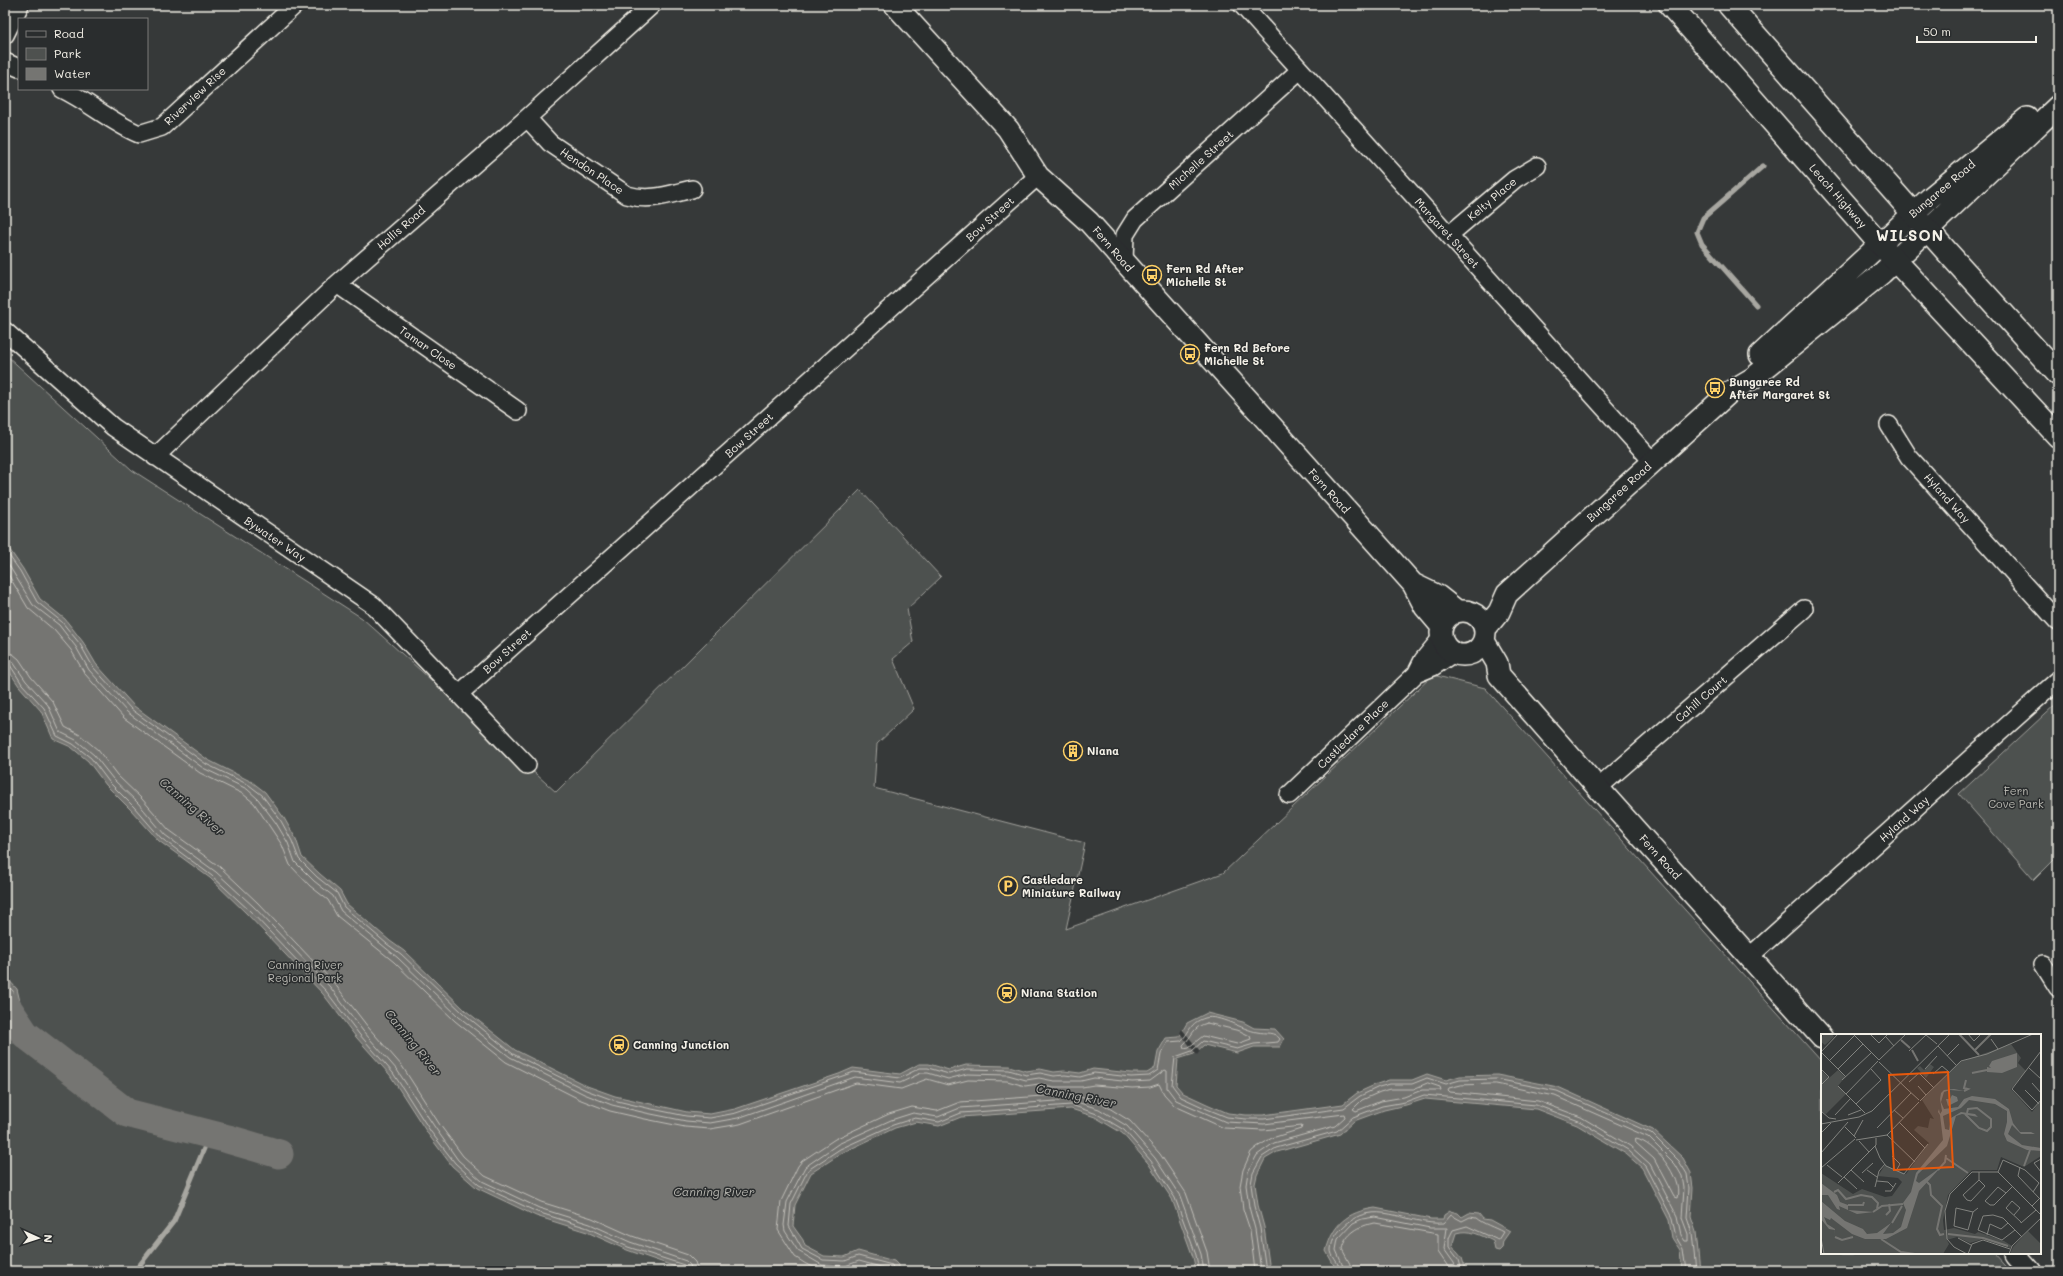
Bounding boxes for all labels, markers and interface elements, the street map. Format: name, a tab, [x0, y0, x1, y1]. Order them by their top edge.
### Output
legend	[18, 18, 148, 90]
scale bar	[1917, 18, 2036, 44]
text: 50 m	[1923, 23, 1951, 39]
text: Road	[54, 25, 84, 41]
text: Park	[54, 45, 81, 61]
street label: Riverview Rise	[161, 63, 229, 128]
text: Water	[54, 65, 91, 81]
street label: Michelle Street	[1165, 126, 1236, 193]
street label: Hendon Place	[558, 144, 627, 197]
street label: Bungaree Road	[1905, 156, 1978, 221]
street label: Leach Highway	[1806, 160, 1871, 231]
street label: Kelty Place	[1464, 173, 1520, 224]
street label: Bow Street	[962, 193, 1017, 244]
street label: Margaret Street	[1412, 194, 1483, 271]
street label: Hollis Road	[373, 202, 428, 253]
street label: Fern Road	[1090, 223, 1137, 275]
district label: WILSON	[1876, 225, 1944, 245]
place label: Fern Rd After Michelle St	[1166, 261, 1244, 289]
bus stop icon: Fern Rd After Michelle St	[1141, 264, 1163, 286]
street label: Tamar Close	[397, 322, 460, 373]
place label: Fern Rd Before Michelle St	[1204, 340, 1290, 368]
bus stop icon: Fern Rd Before Michelle St	[1179, 343, 1201, 365]
place label: Bungaree Rd After Margaret St	[1729, 374, 1830, 402]
bus stop icon: Bungaree Rd After Margaret St	[1704, 377, 1726, 399]
street label: Bow Street	[721, 409, 776, 460]
street label: Bungaree Road	[1583, 459, 1654, 525]
street label: Fern Road	[1305, 465, 1354, 516]
street label: Hyland Way	[1921, 470, 1974, 526]
street label: Bywater Way	[242, 513, 309, 565]
street label: Bow Street	[479, 625, 534, 676]
street label: Cahill Court	[1672, 672, 1730, 725]
street label: Castledare Place	[1314, 696, 1392, 772]
building icon: Niana	[1062, 740, 1084, 762]
place label: Niana	[1087, 743, 1119, 758]
water label: Canning River	[157, 773, 229, 839]
park label: Fern Cove Park	[1988, 783, 2044, 811]
street label: Hyland Way	[1876, 792, 1932, 845]
street label: Fern Road	[1636, 831, 1685, 882]
place label: Castledare Miniature Railway	[1022, 872, 1121, 900]
parking icon: Castledare Miniature Railway	[997, 875, 1019, 897]
park label: Canning River Regional Park	[268, 957, 342, 985]
station icon: Niana Station	[996, 982, 1018, 1004]
place label: Niana Station	[1021, 985, 1097, 1000]
water label: Canning River	[382, 1006, 446, 1079]
station icon: Canning Junction	[608, 1034, 630, 1056]
inset map	[1821, 1034, 2041, 1254]
place label: Canning Junction	[633, 1037, 729, 1052]
water label: Canning River	[1035, 1079, 1118, 1111]
water label: Canning River	[673, 1183, 755, 1199]
north arrow	[18, 1218, 58, 1258]
text: N	[41, 1234, 56, 1243]

